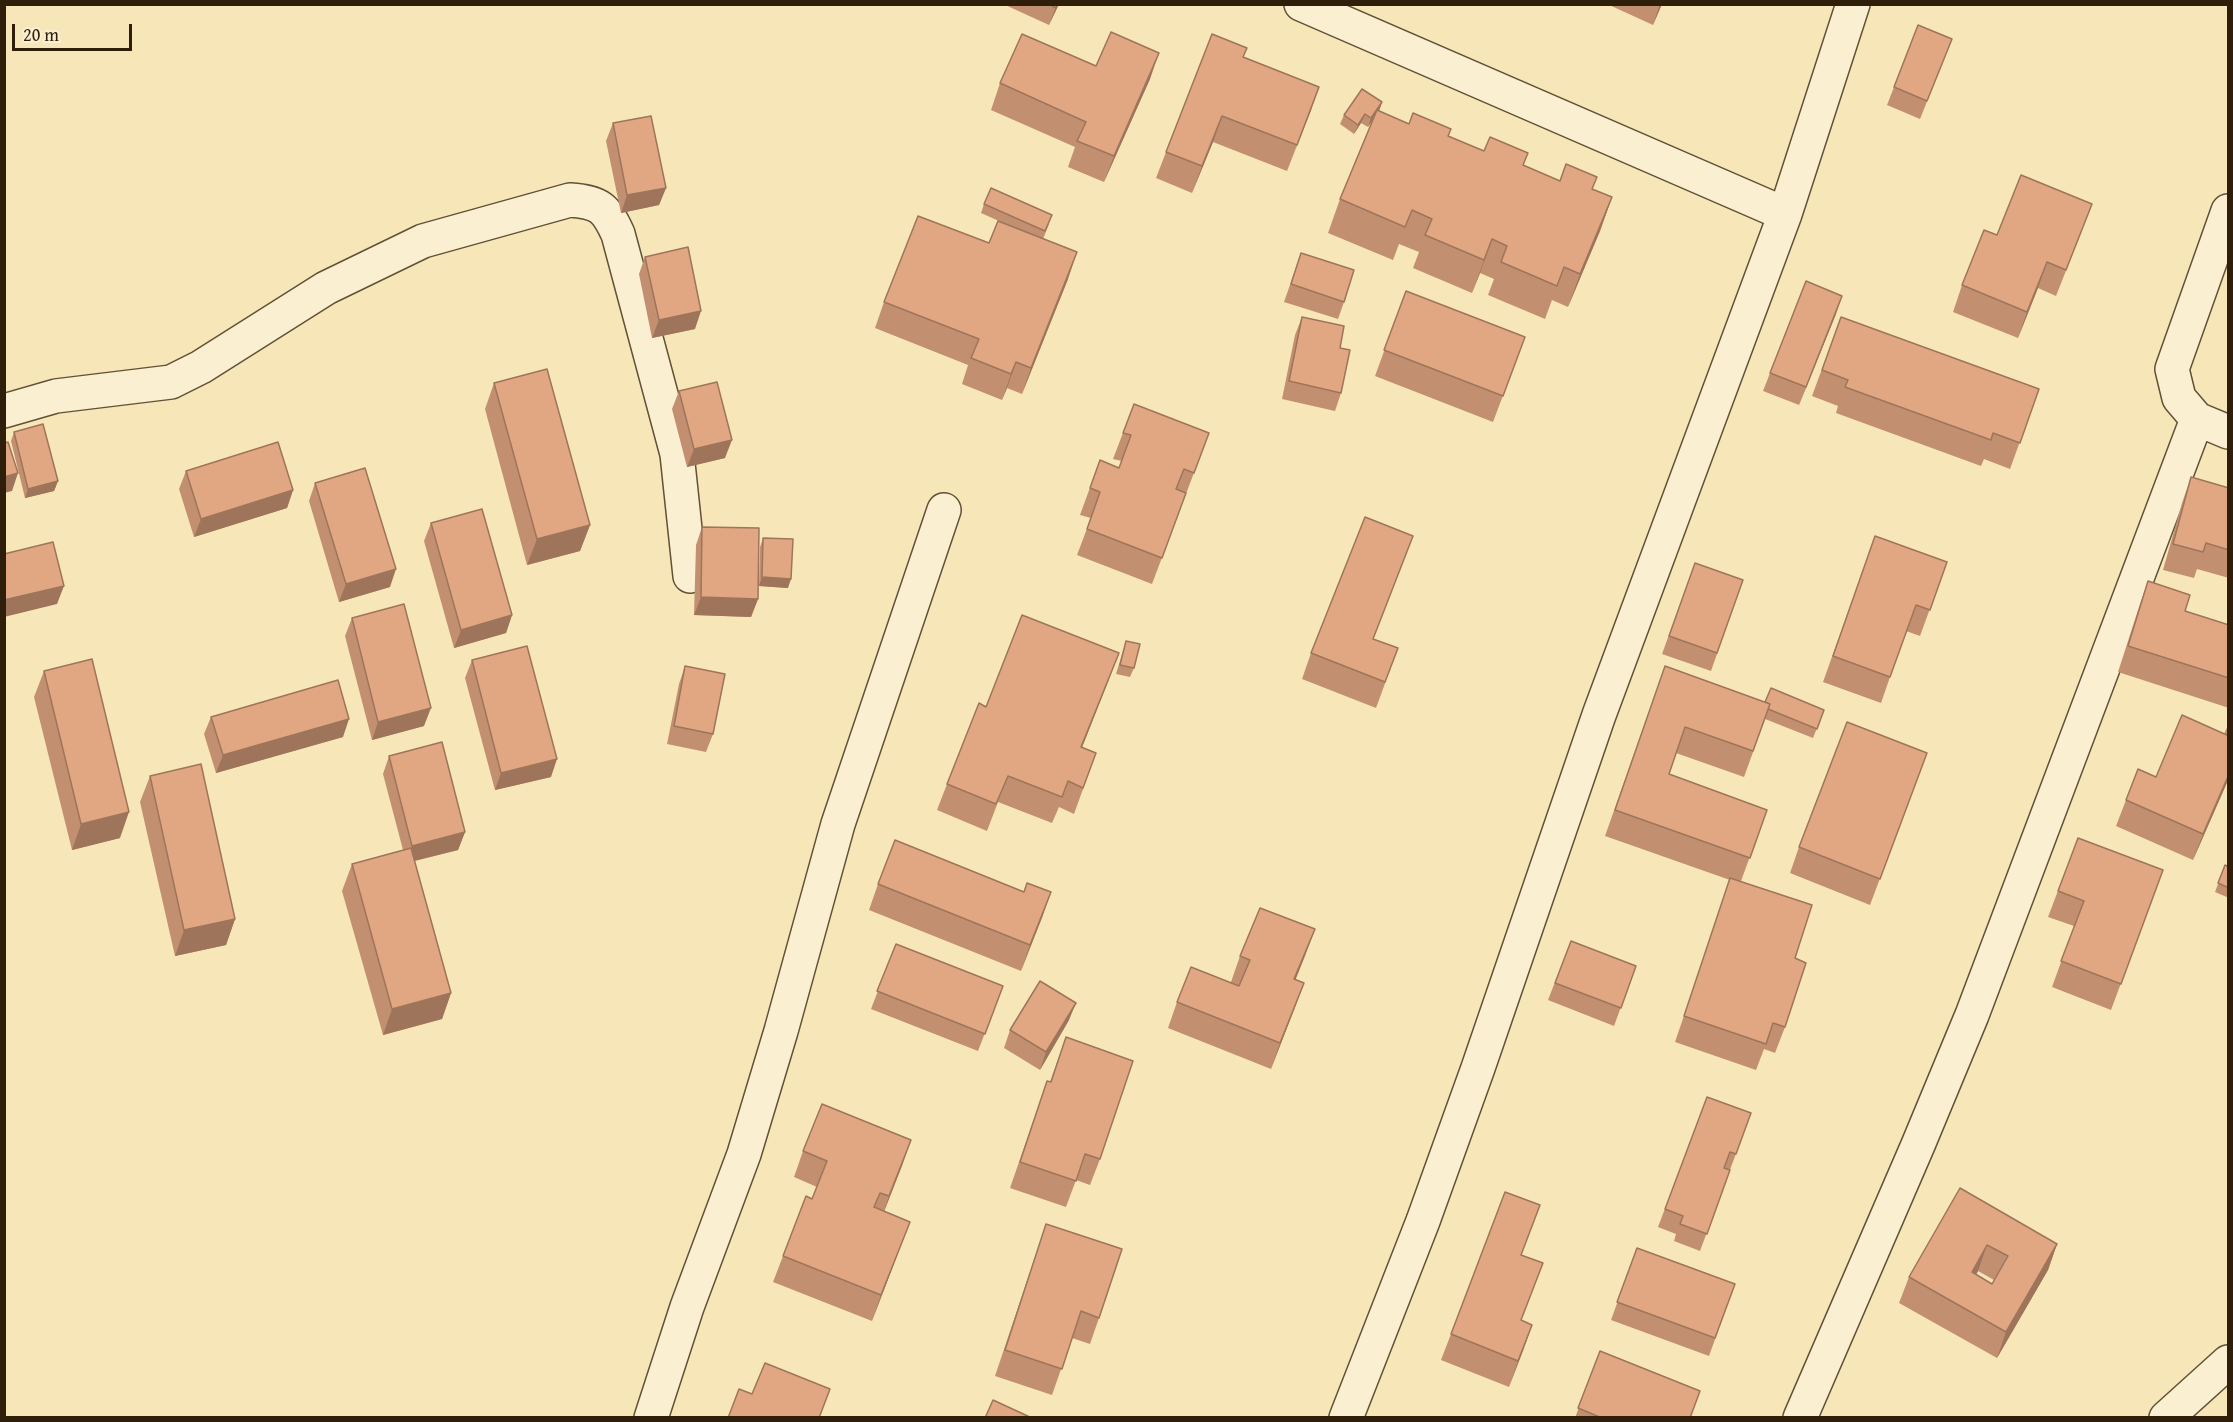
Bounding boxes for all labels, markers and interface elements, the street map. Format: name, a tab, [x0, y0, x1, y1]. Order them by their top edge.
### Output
scale bar	[15, 12, 135, 50]
text: 20 m	[23, 21, 59, 48]

